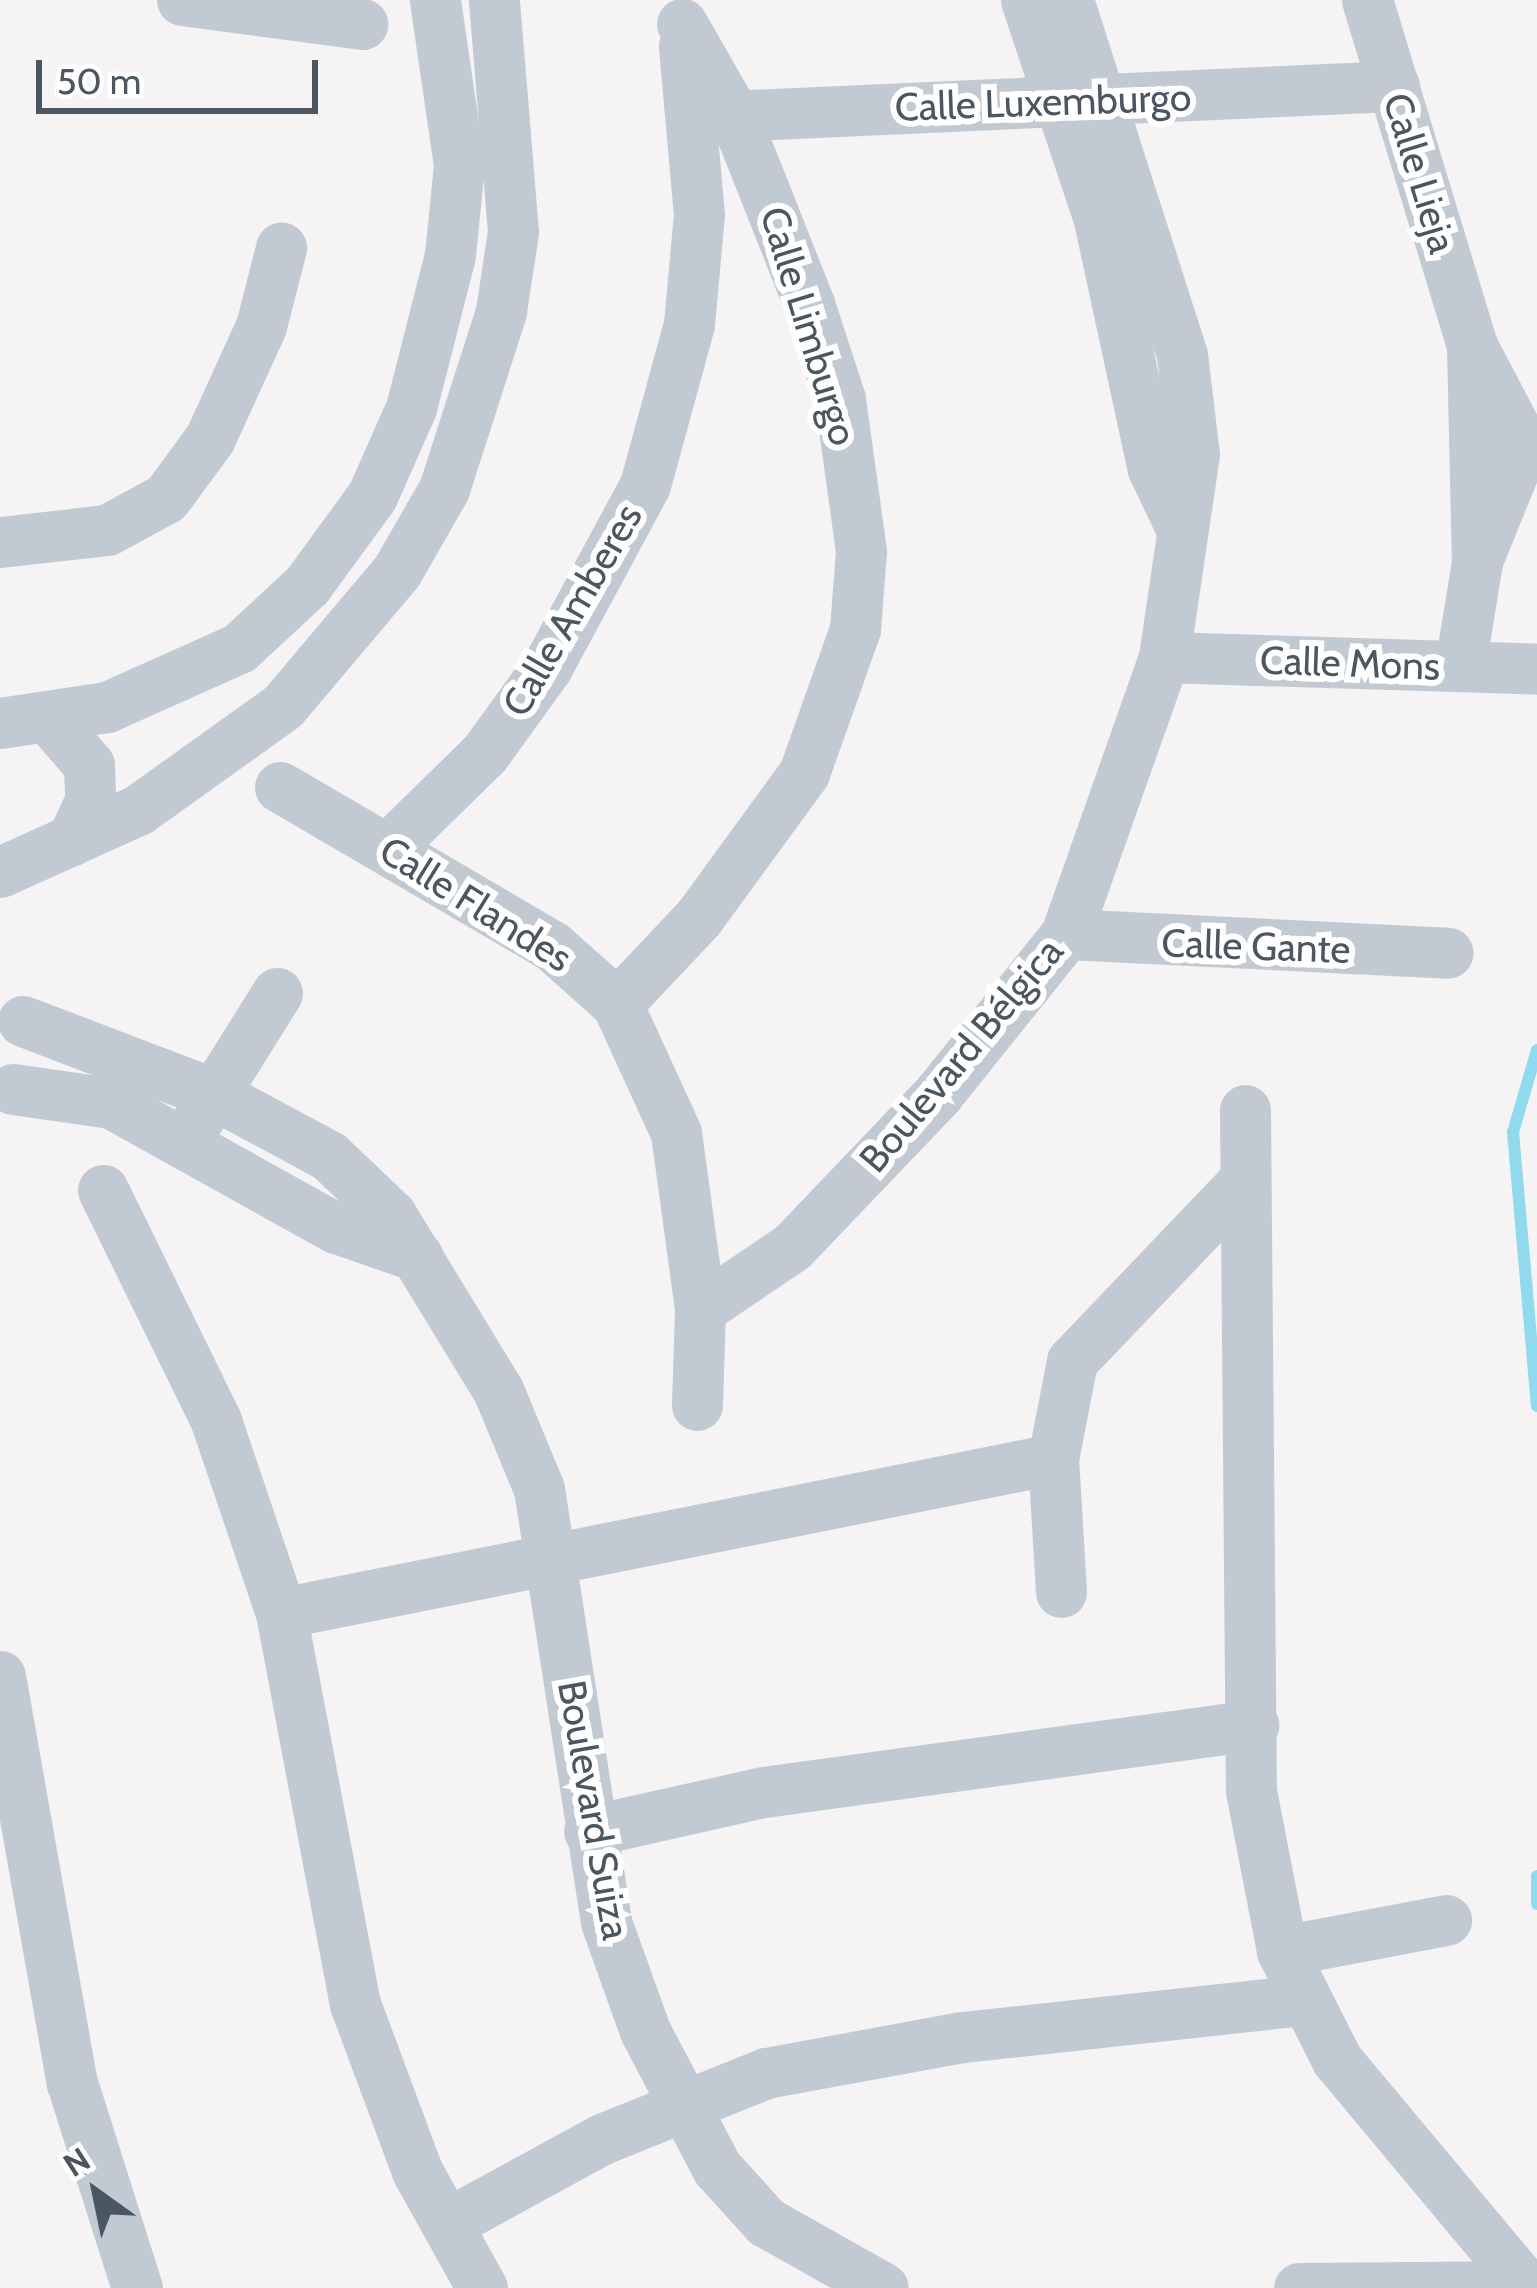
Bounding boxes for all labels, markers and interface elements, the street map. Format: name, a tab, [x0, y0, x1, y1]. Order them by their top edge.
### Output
scale bar	[42, 36, 324, 110]
text: 50 m	[57, 59, 141, 103]
street label: Calle Luxemburgo	[894, 73, 1192, 131]
street label: Calle Lieja	[1374, 88, 1466, 258]
street label: Calle Limburgo	[751, 201, 867, 451]
street label: Calle Amberes	[492, 495, 652, 725]
street label: Calle Mons	[1259, 636, 1441, 690]
street label: Calle Flandes	[371, 827, 581, 981]
street label: Calle Gante	[1161, 919, 1351, 973]
street label: Boulevard Bélgica	[849, 928, 1073, 1182]
street label: Boulevard Suiza	[548, 1677, 640, 1943]
north arrow	[36, 2132, 156, 2252]
text: N	[56, 2139, 97, 2185]

